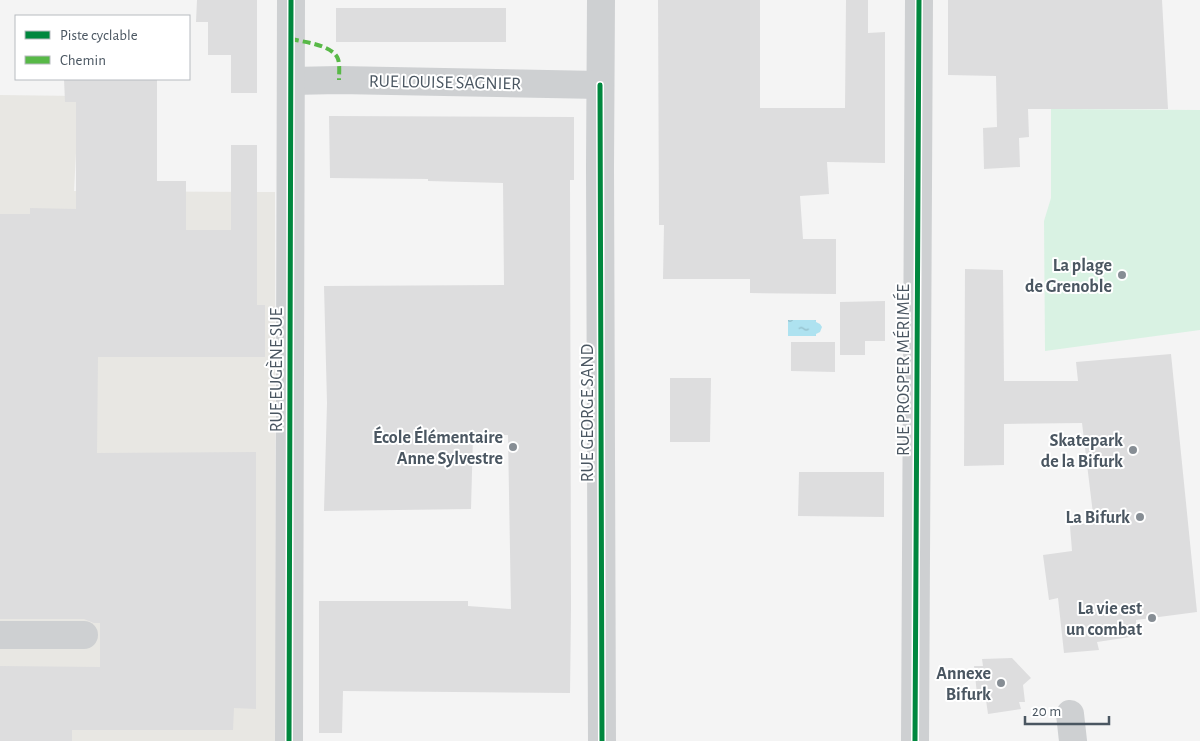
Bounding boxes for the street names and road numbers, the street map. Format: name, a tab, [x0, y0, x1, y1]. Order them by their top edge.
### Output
street label: RUE LOUISE SAGNIER	[369, 73, 521, 93]
street label: RUE PROSPER MÉRIMÉE	[892, 284, 913, 456]
street label: RUE EUGÈNE SUE	[265, 308, 286, 432]
street label: RUE GEORGE SAND	[579, 344, 597, 482]

